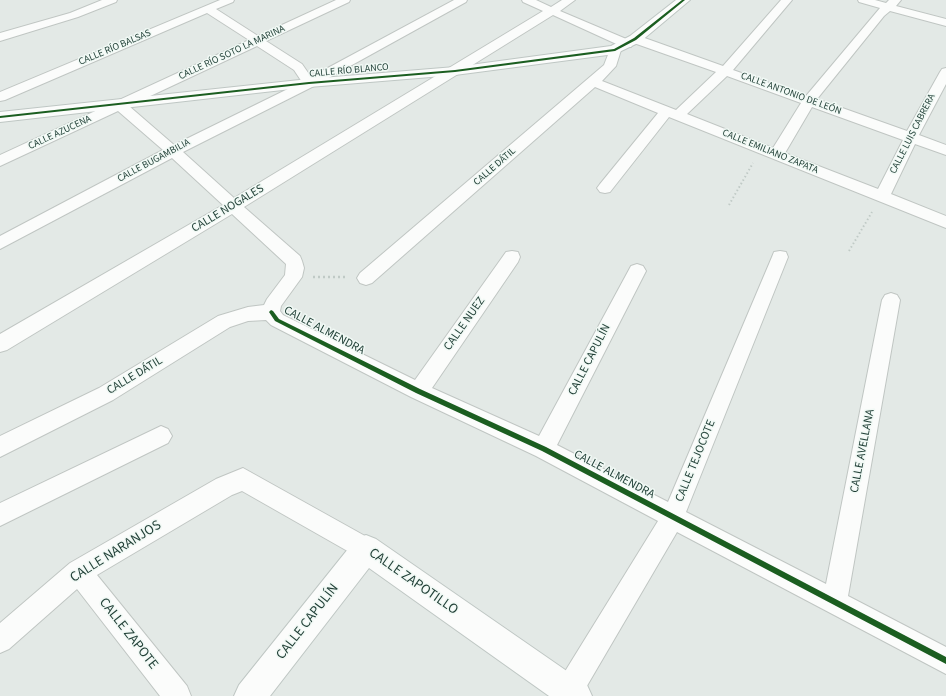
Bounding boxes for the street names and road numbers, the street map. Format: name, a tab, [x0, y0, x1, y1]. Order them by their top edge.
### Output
street label: CALLE RÍO SOTO LA MARINA	[177, 23, 287, 83]
street label: CALLE RÍO BALSAS	[77, 27, 153, 69]
street label: CALLE RÍO BLANCO	[309, 62, 389, 80]
street label: CALLE ANTONIO DE LEÓN	[739, 70, 843, 118]
street label: CALLE LUIS CABRERA	[888, 92, 938, 176]
street label: CALLE AZUCENA	[27, 113, 93, 153]
street label: CALLE EMILIANO ZAPATA	[720, 127, 820, 177]
street label: CALLE BUGAMBILIA	[116, 137, 192, 185]
street label: CALLE DÁTIL	[471, 145, 519, 189]
street label: CALLE NOGALES	[189, 182, 267, 236]
street label: CALLE NUEZ	[441, 294, 489, 354]
street label: CALLE ALMENDRA	[281, 304, 367, 358]
street label: CALLE CAPULÍN	[566, 322, 614, 398]
street label: CALLE DÁTIL	[105, 354, 165, 398]
street label: CALLE AVELLANA	[848, 408, 878, 494]
street label: CALLE TEJOCOTE	[673, 418, 719, 504]
street label: CALLE ALMENDRA	[571, 448, 657, 502]
street label: CALLE NARANJOS	[67, 517, 165, 587]
street label: CALLE ZAPOTILLO	[365, 545, 461, 619]
street label: CALLE CAPULÍN	[273, 581, 343, 663]
street label: CALLE ZAPOTE	[95, 595, 161, 673]

